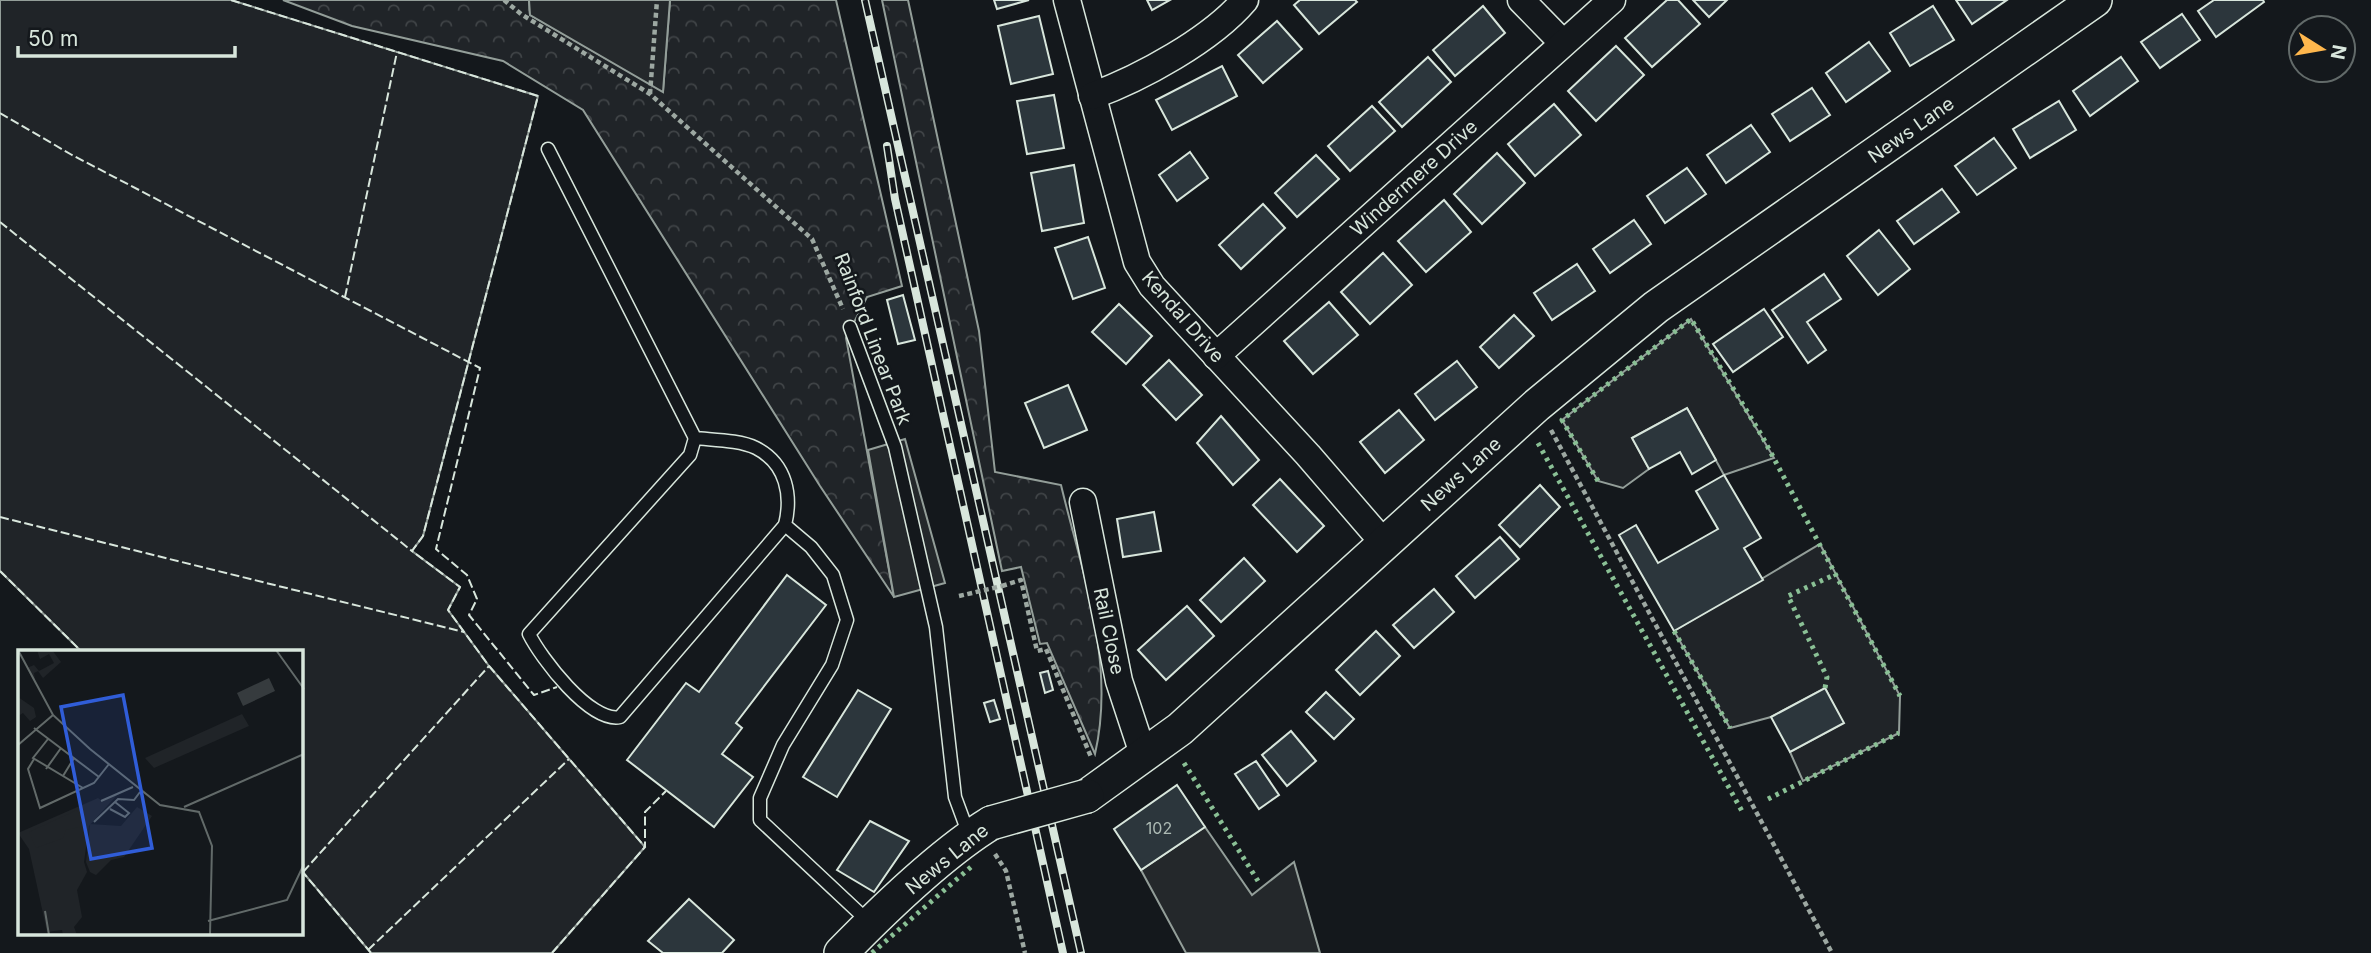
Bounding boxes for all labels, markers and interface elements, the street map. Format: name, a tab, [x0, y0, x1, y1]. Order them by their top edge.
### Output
scale bar	[18, 14, 234, 58]
north arrow	[2287, 14, 2357, 84]
text: 50 m	[28, 26, 78, 51]
text: N	[2326, 43, 2351, 61]
street label: News Lane	[1864, 92, 1958, 168]
street label: Windermere Drive	[1346, 115, 1482, 241]
street label: Rainford Linear Park	[830, 250, 917, 429]
street label: Kendal Drive	[1137, 267, 1229, 367]
street label: News Lane	[1416, 432, 1506, 516]
street label: Rail Close	[1089, 585, 1129, 677]
inset map	[18, 650, 303, 936]
house number: 102	[1146, 818, 1172, 838]
street label: News Lane	[901, 819, 993, 899]

